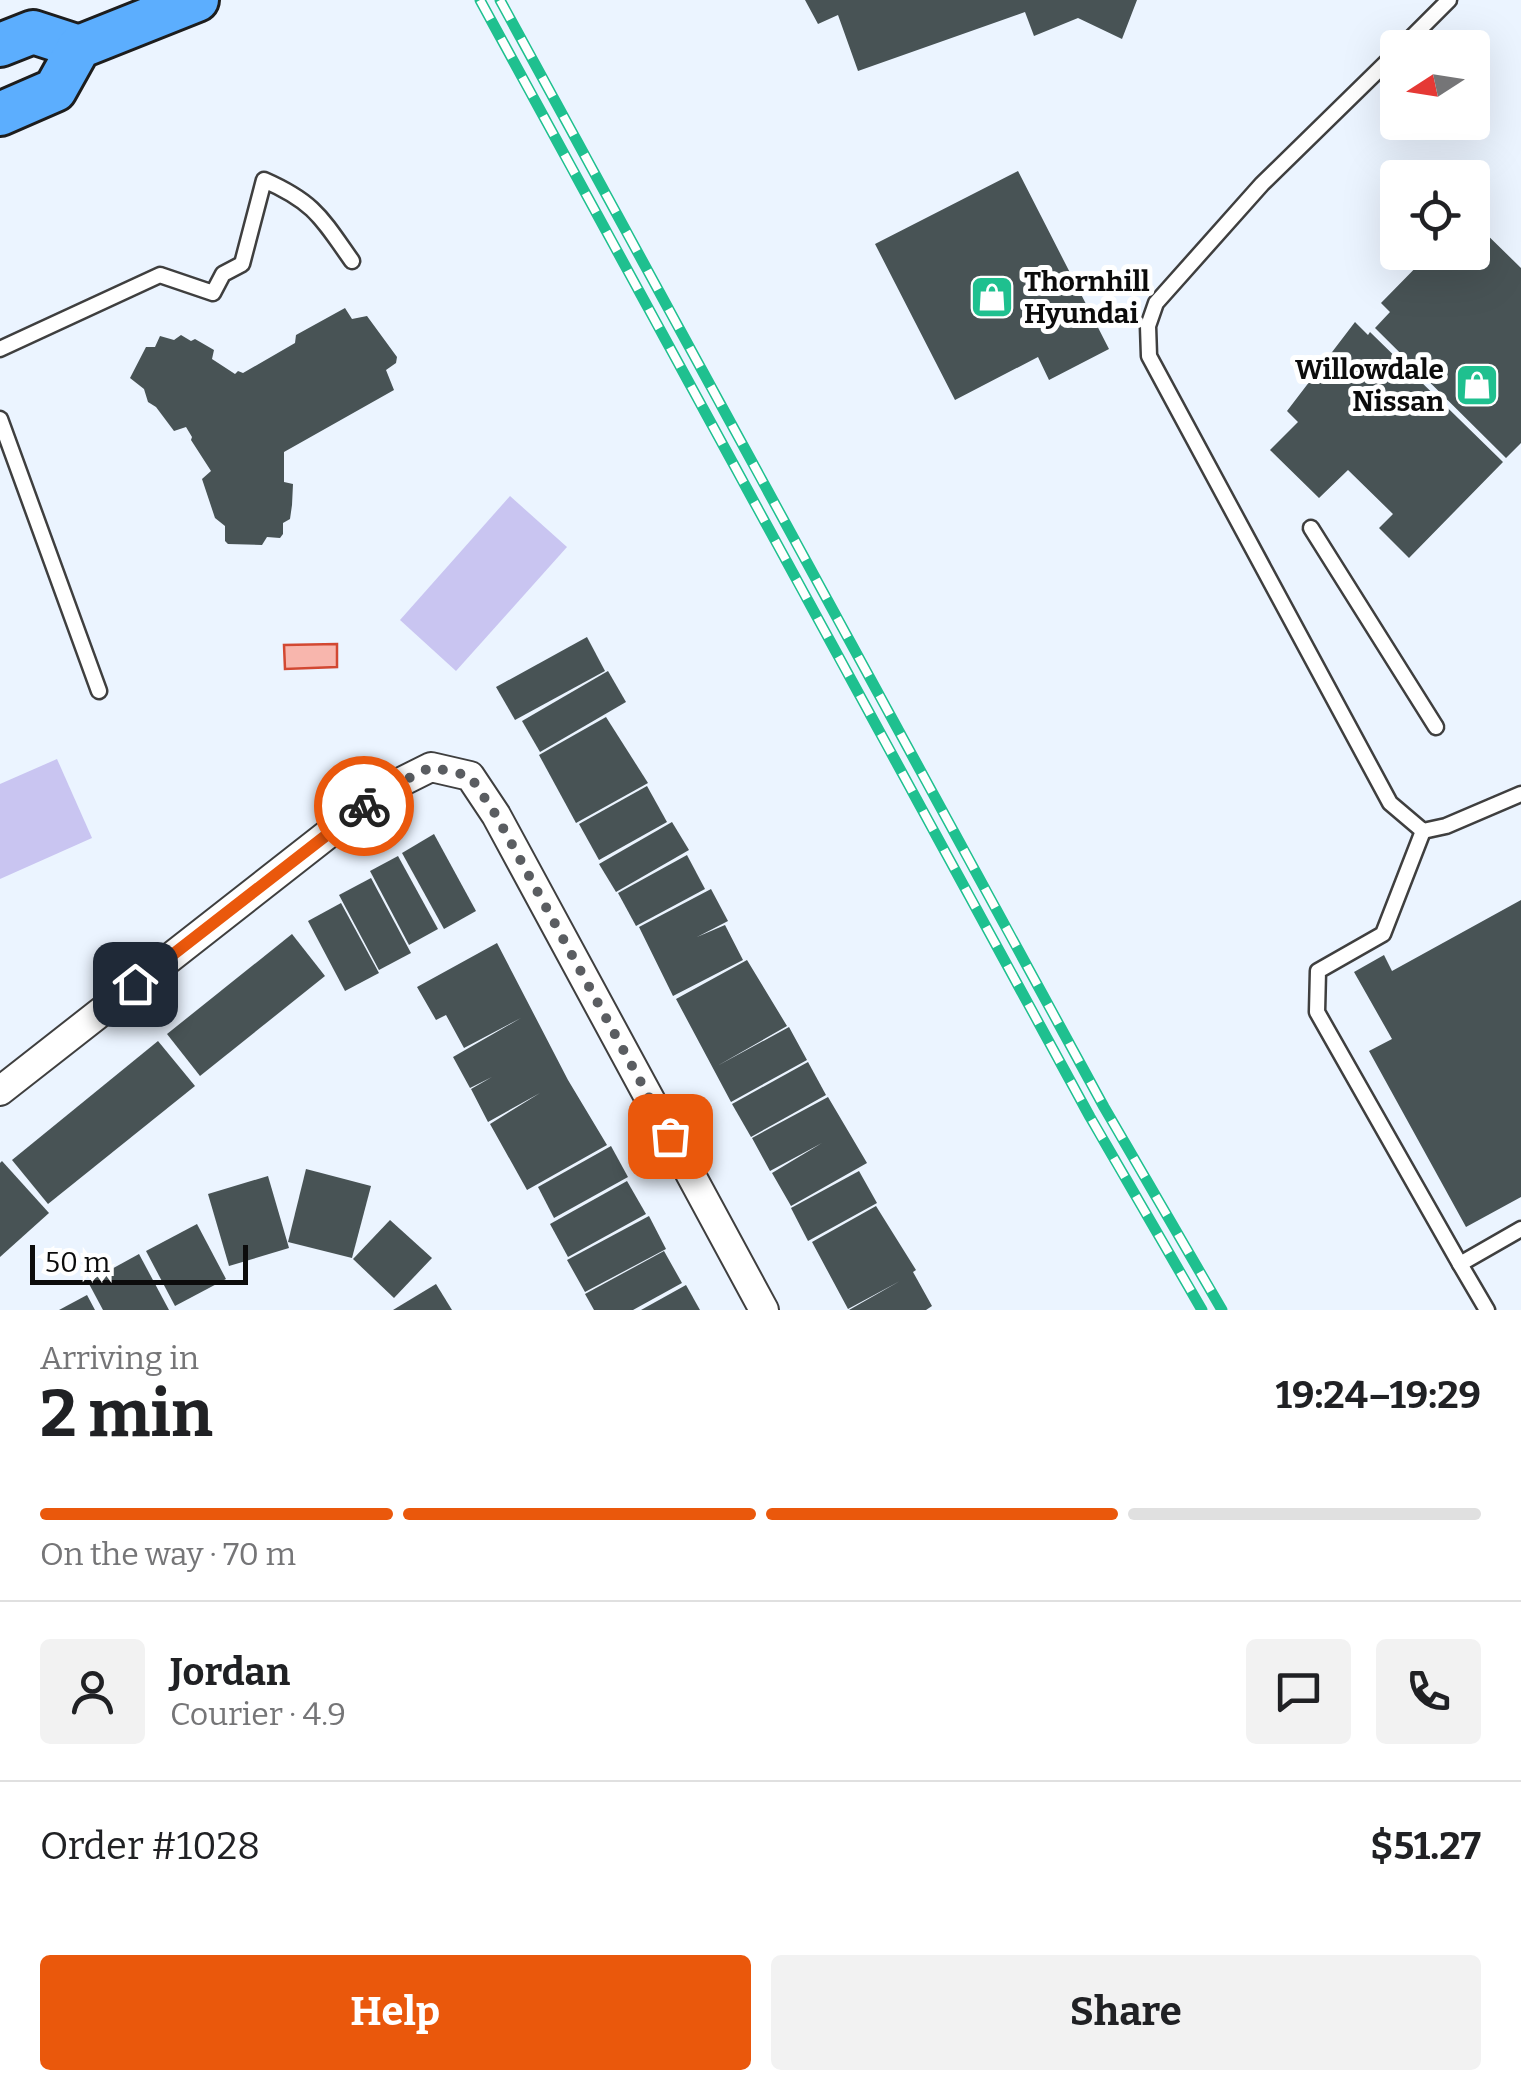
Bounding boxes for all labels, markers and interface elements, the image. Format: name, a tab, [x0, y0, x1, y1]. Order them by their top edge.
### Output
north arrow	[1380, 30, 1490, 140]
map controls	[1380, 30, 1490, 270]
button: locate	[1380, 160, 1490, 270]
place label: Thornhill Hyundai	[1024, 265, 1150, 330]
shop icon: Thornhill Hyundai	[969, 274, 1015, 320]
place label: Willowdale Nissan	[1295, 353, 1444, 418]
shop icon: Willowdale Nissan	[1454, 362, 1500, 408]
courier	[314, 756, 414, 856]
icon: bike	[337, 779, 392, 834]
pin	[93, 942, 178, 1027]
icon: home	[108, 957, 163, 1012]
pin	[628, 1094, 713, 1179]
icon: bag	[643, 1109, 698, 1164]
scale bar	[30, 1240, 248, 1284]
text: 50 m	[45, 1246, 110, 1279]
text: Arriving in	[40, 1339, 199, 1377]
text: 19:24–19:29	[1276, 1372, 1481, 1418]
text: 2 min	[40, 1375, 213, 1453]
text: On the way · 70 m	[40, 1535, 296, 1573]
button: person	[40, 1639, 145, 1744]
button: chat	[1246, 1639, 1351, 1744]
button: phone	[1376, 1639, 1481, 1744]
text: Jordan	[170, 1649, 290, 1695]
text: Courier · 4.9	[170, 1695, 346, 1733]
text: Order #1028	[40, 1823, 260, 1869]
text: $51.27	[1370, 1823, 1481, 1869]
button: Help	[40, 1955, 751, 2070]
button: Share	[771, 1955, 1481, 2070]

